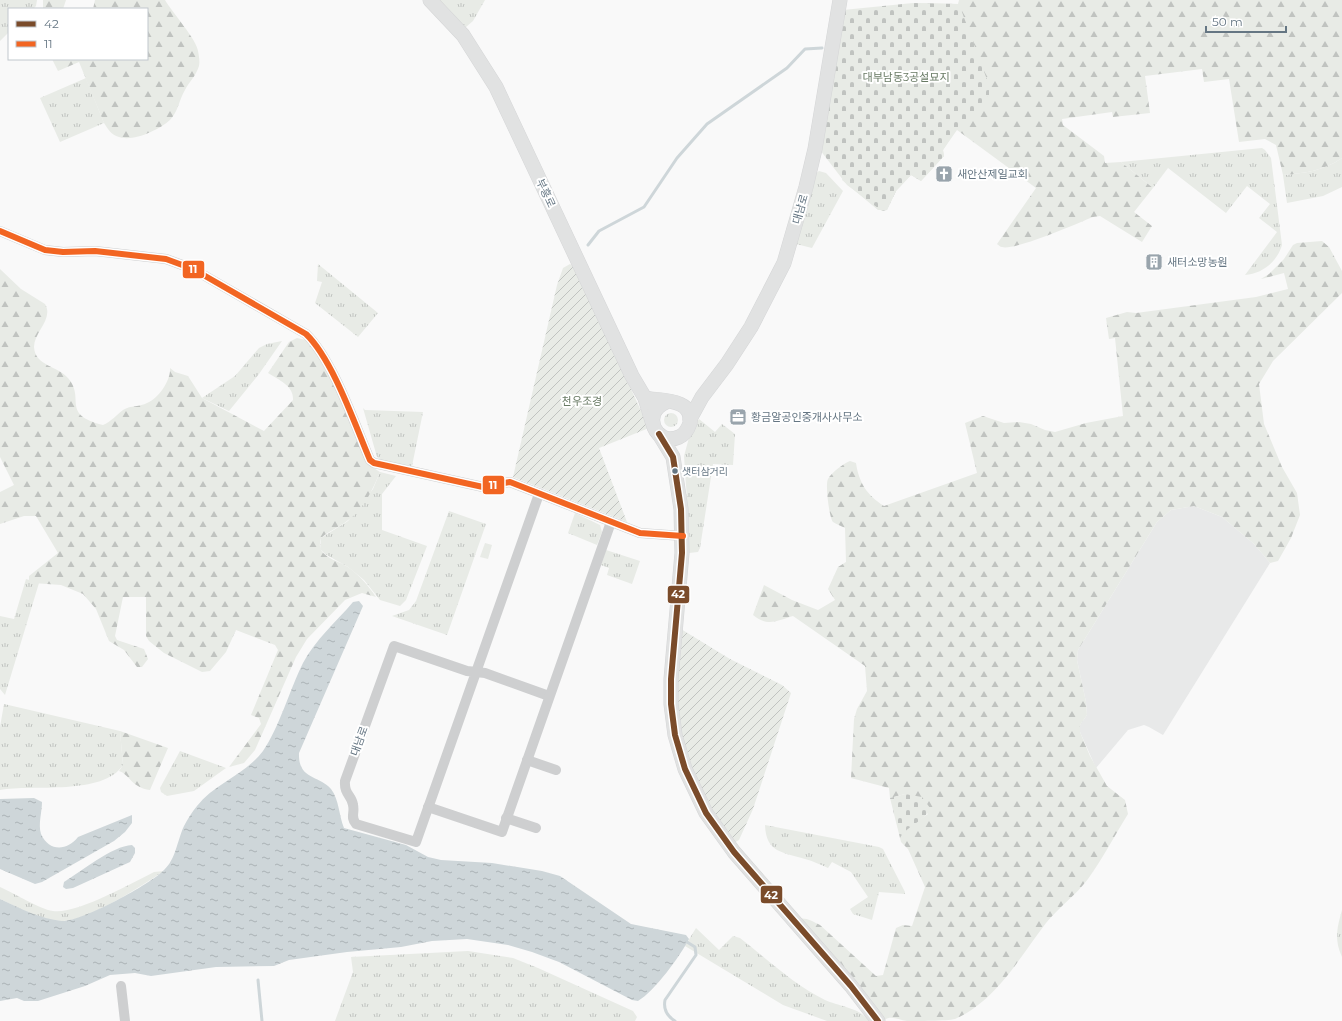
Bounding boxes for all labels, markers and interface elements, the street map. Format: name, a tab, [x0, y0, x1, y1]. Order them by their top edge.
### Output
legend	[8, 8, 148, 60]
scale bar	[1206, 8, 1286, 34]
text: 50 m	[1212, 14, 1243, 29]
text: 42	[44, 16, 59, 31]
text: 11	[44, 36, 53, 51]
park label: 대부남동3공설묘지	[862, 70, 950, 84]
church icon: 새안산제일교회	[934, 164, 954, 184]
place label: 새안산제일교회	[957, 167, 1028, 181]
street label: 부흥로	[533, 176, 559, 210]
street label: 대남로	[789, 192, 811, 226]
building icon: 새터소망농원	[1144, 252, 1164, 272]
place label: 새터소망농원	[1167, 255, 1228, 269]
line badge: 11	[182, 260, 205, 279]
text: 11	[189, 262, 197, 276]
park label: 천우조경	[562, 394, 602, 408]
office icon: 황금알공인중개사사무소	[728, 407, 748, 427]
place label: 황금알공인중개사사무소	[751, 410, 862, 424]
place label: 샛터삼거리	[682, 465, 728, 478]
marker: 샛터삼거리	[670, 466, 680, 476]
line badge: 11	[482, 475, 505, 495]
text: 11	[489, 478, 497, 492]
line badge: 42	[667, 585, 690, 604]
text: 42	[671, 587, 686, 601]
street label: 대남로	[347, 724, 371, 758]
line badge: 42	[760, 885, 783, 904]
text: 42	[764, 888, 779, 902]

